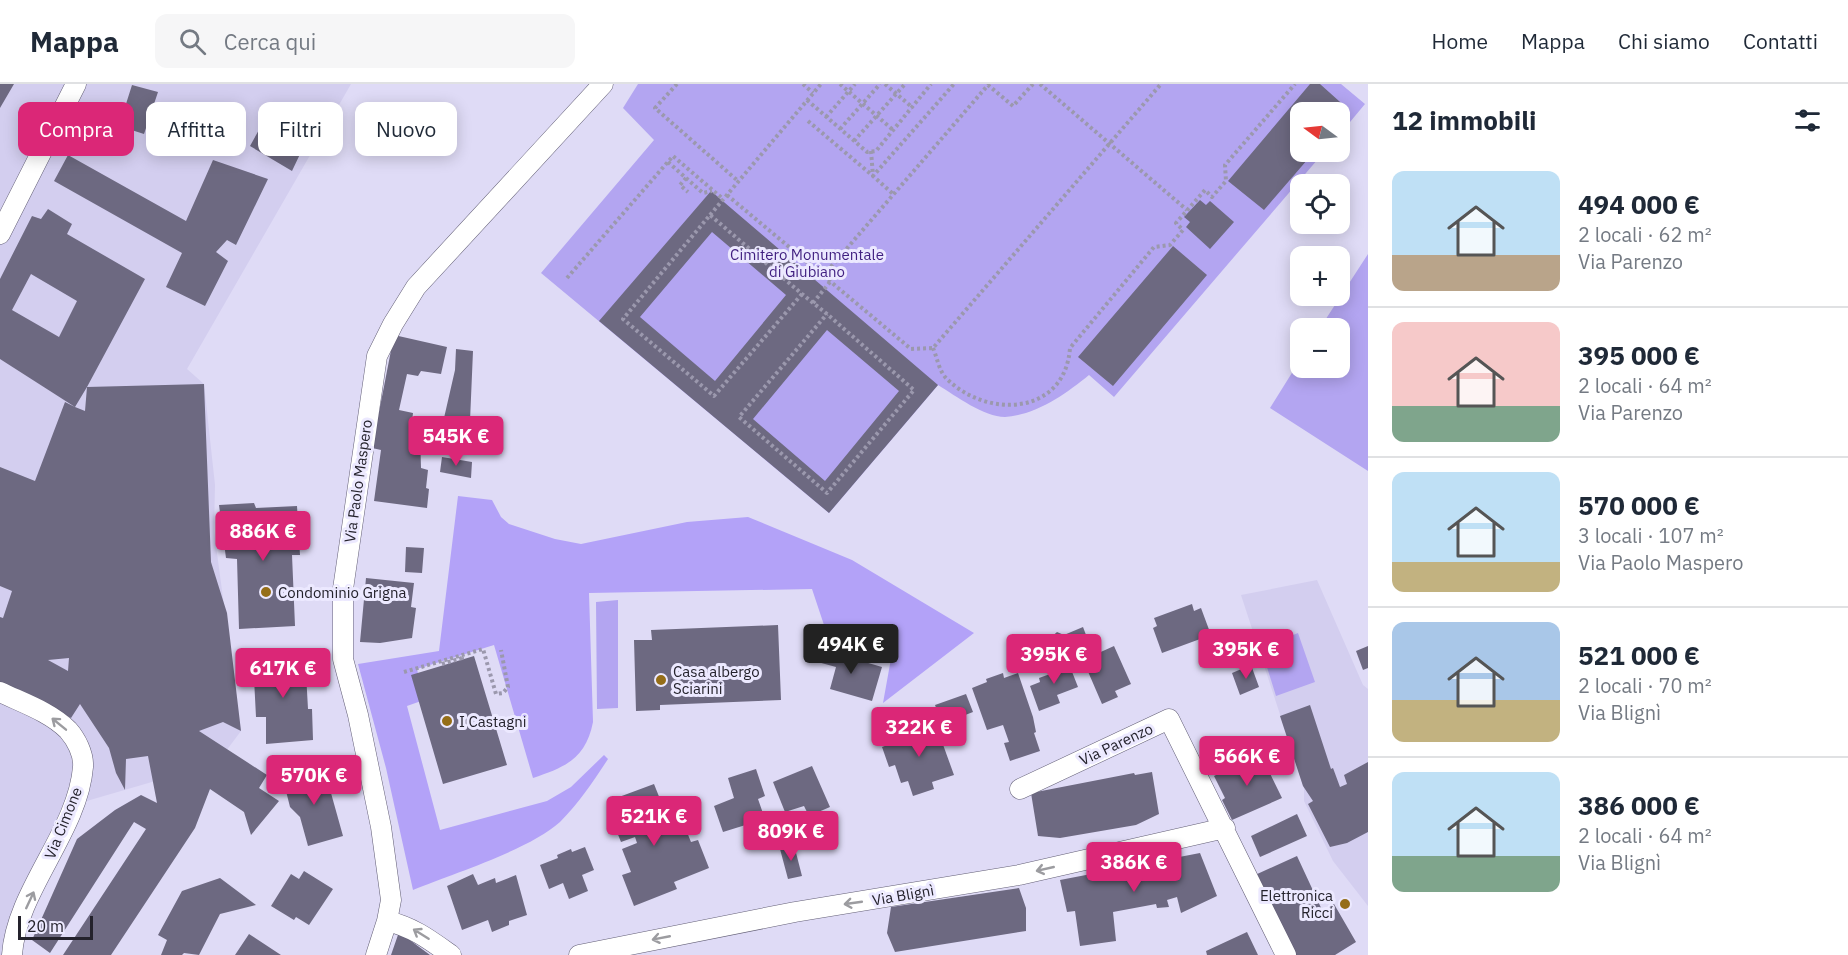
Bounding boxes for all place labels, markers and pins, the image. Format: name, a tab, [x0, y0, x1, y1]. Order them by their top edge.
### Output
pin: 545K €	[407, 416, 505, 467]
pin: 886K €	[214, 511, 312, 562]
place label: Condominio Grigna	[278, 583, 407, 602]
marker: Condominio Grigna	[259, 585, 273, 599]
pin: 494K €	[802, 624, 900, 675]
pin: 395K €	[1197, 629, 1295, 680]
pin: 395K €	[1005, 634, 1103, 685]
pin: 617K €	[234, 648, 332, 699]
place label: Casa albergo Sciarini	[673, 662, 760, 698]
marker: Casa albergo Sciarini	[654, 673, 668, 687]
pin: 322K €	[870, 707, 968, 758]
place label: I Castagni	[459, 712, 527, 731]
marker: I Castagni	[440, 714, 454, 728]
pin: 566K €	[1198, 736, 1296, 787]
pin: 570K €	[265, 755, 363, 806]
pin: 521K €	[605, 796, 703, 847]
pin: 809K €	[742, 811, 840, 862]
pin: 386K €	[1085, 842, 1183, 893]
place label: Elettronica Ricci	[1260, 886, 1333, 922]
marker: Elettronica Ricci	[1338, 897, 1352, 911]

